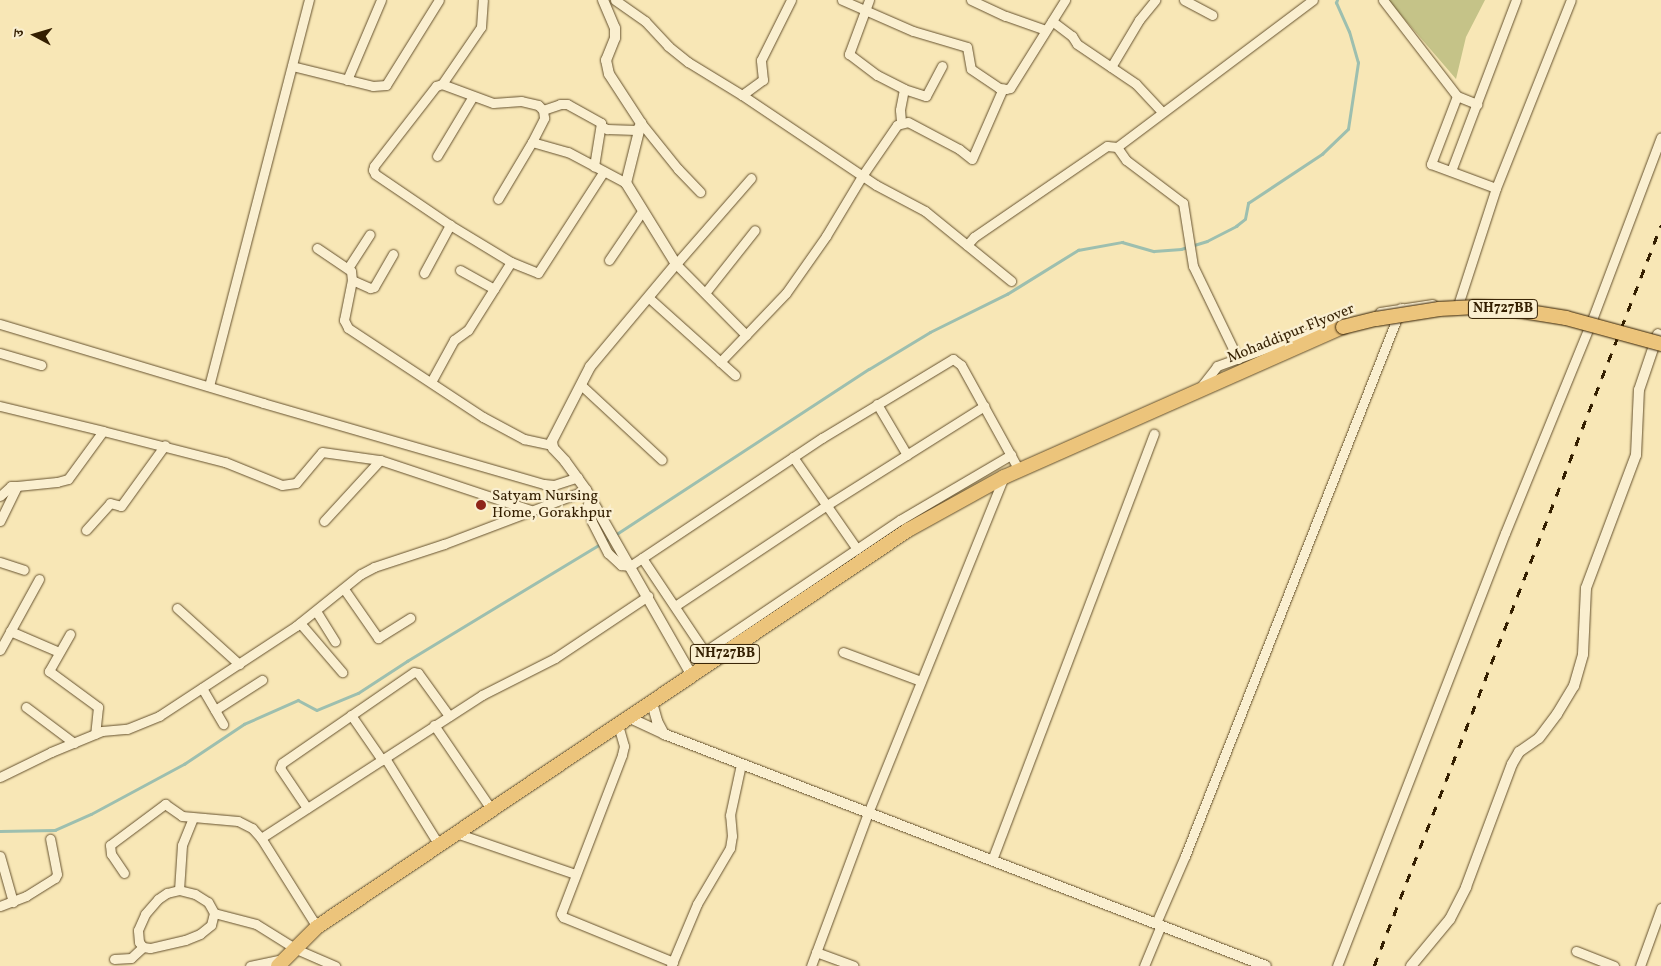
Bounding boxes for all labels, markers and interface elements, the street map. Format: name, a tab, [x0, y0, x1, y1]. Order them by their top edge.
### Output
north arrow	[10, 10, 60, 60]
text: उ	[10, 29, 29, 38]
road number: NH727BB	[1467, 298, 1539, 320]
street label: Mohaddipur Flyover	[1225, 300, 1357, 368]
place label: Satyam Nursing Home, Gorakhpur	[492, 487, 612, 522]
marker: Satyam Nursing Home, Gorakhpur	[474, 498, 488, 512]
road number: NH727BB	[689, 642, 761, 666]

